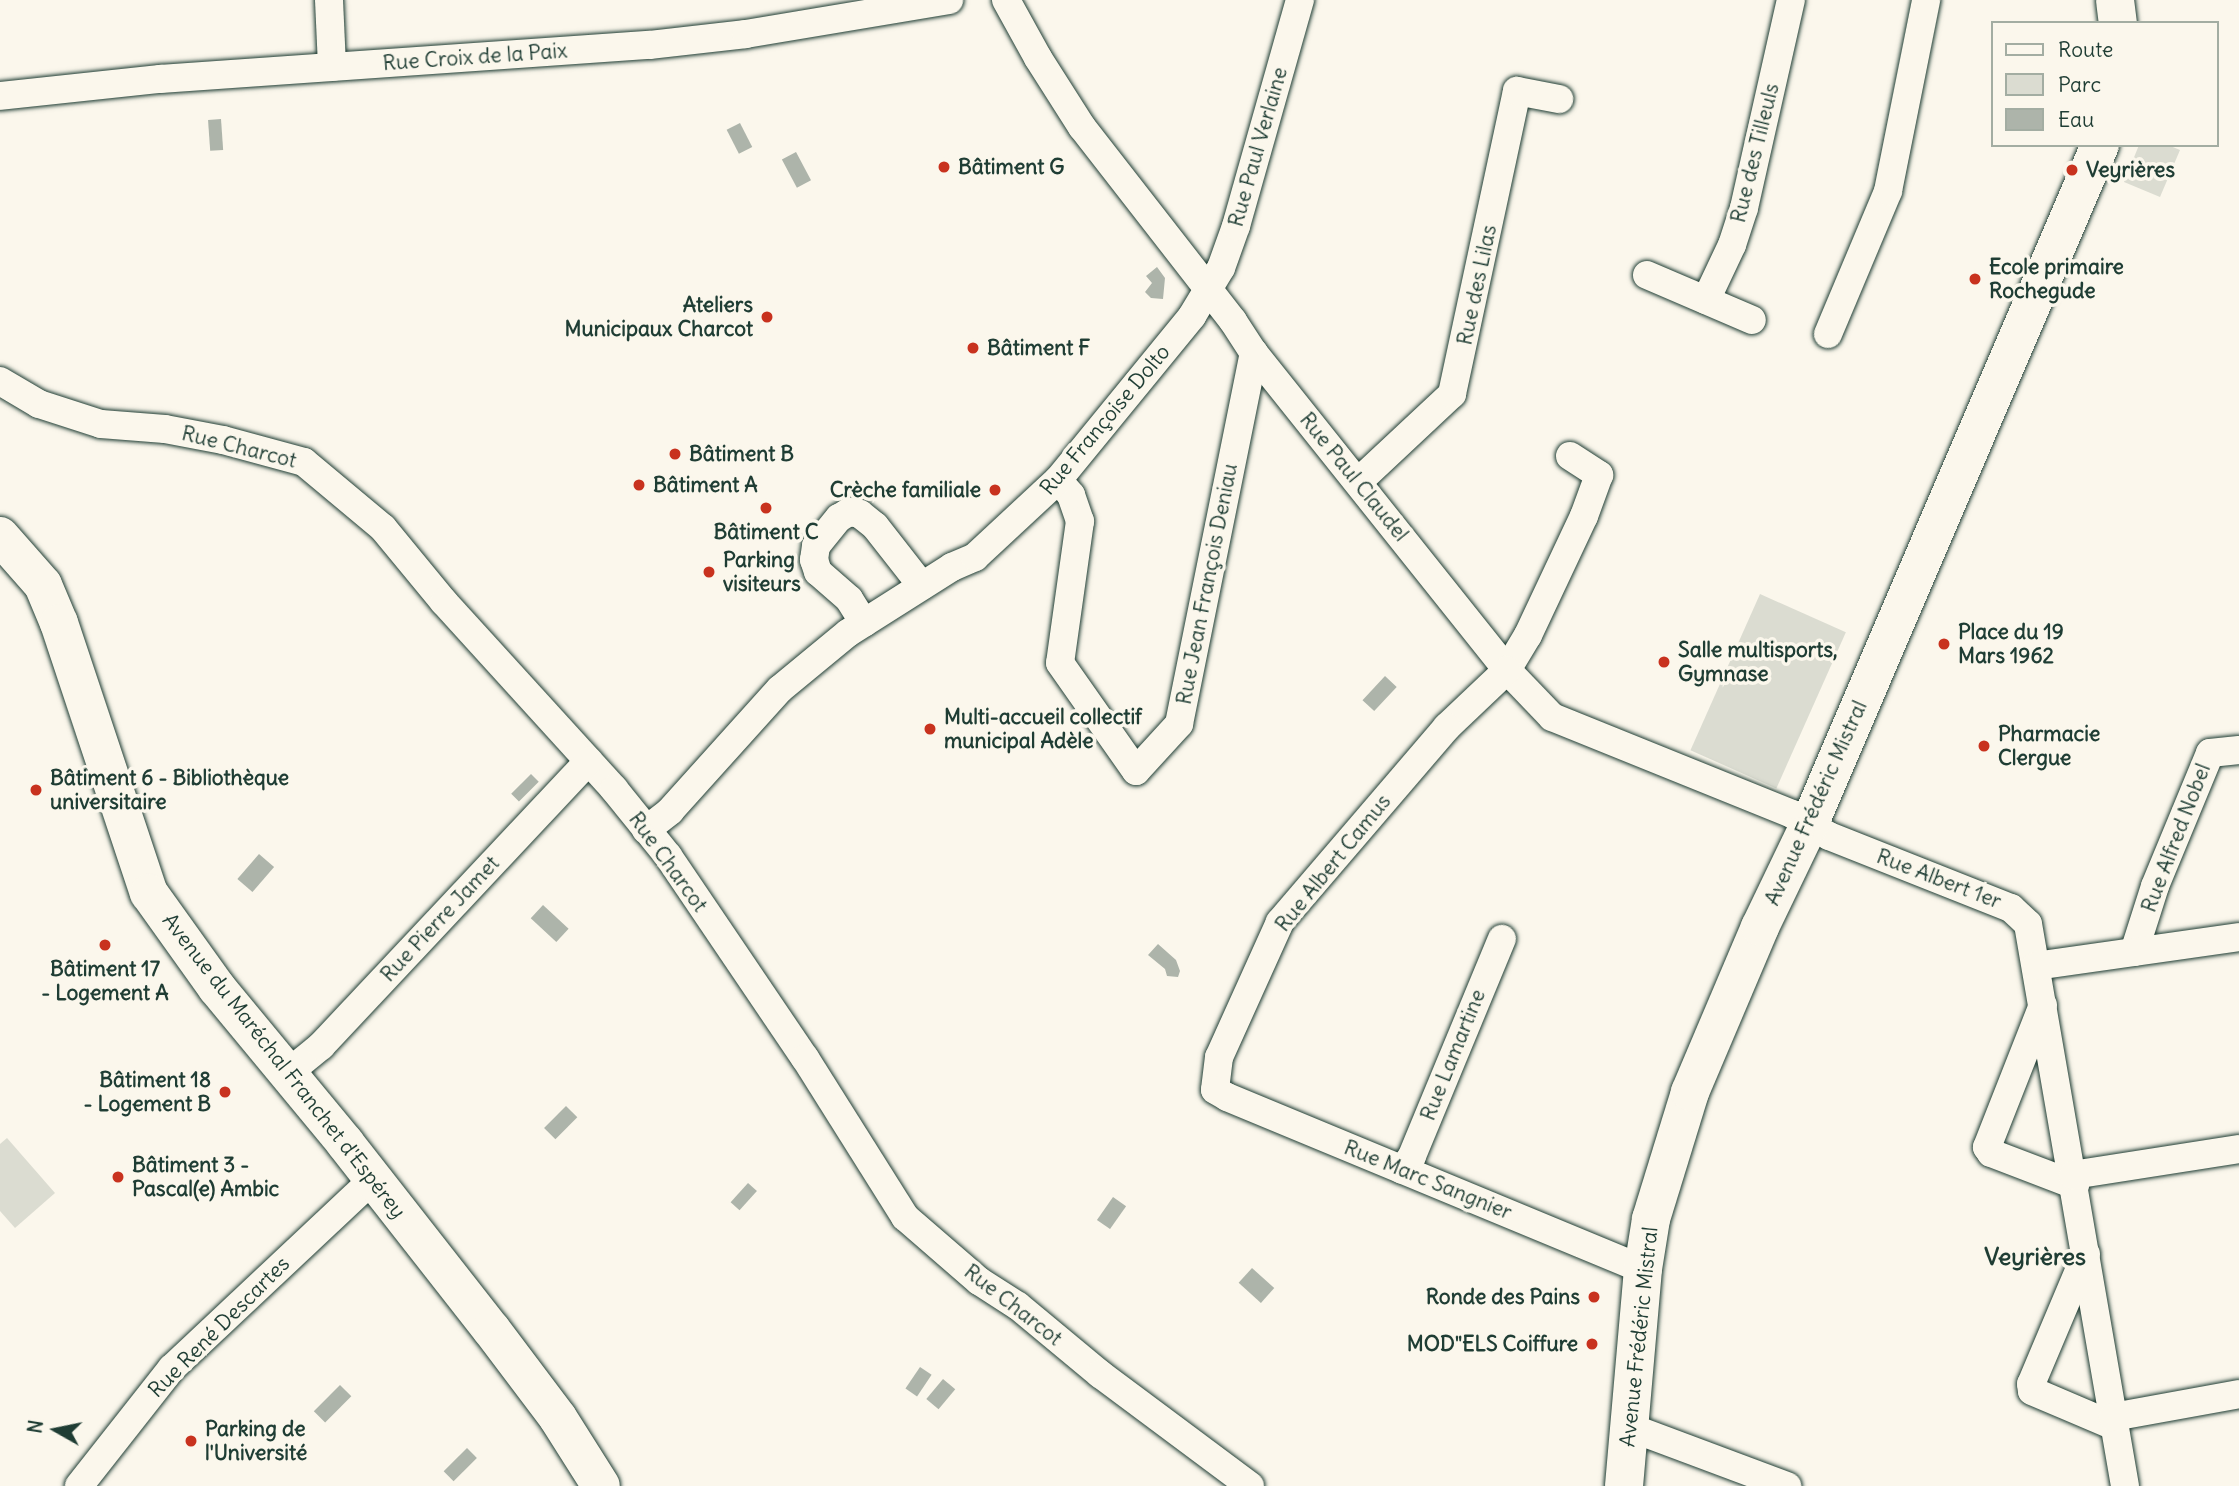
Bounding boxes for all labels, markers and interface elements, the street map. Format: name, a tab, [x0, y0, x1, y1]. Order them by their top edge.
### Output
legend	[1990, 21, 2218, 147]
text: Route	[2058, 36, 2113, 63]
street label: Rue Croix de la Paix	[382, 38, 568, 76]
street label: Rue Paul Verlaine	[1223, 64, 1293, 230]
text: Parc	[2058, 71, 2101, 98]
street label: Rue des Tilleuls	[1726, 81, 1784, 225]
text: Eau	[2058, 106, 2094, 133]
place label: Bâtiment G	[958, 154, 1064, 180]
place label: Veyrières	[2086, 157, 2175, 183]
marker: Bâtiment G	[936, 159, 952, 175]
marker: Veyrières	[2064, 162, 2080, 178]
street label: Rue des Lilas	[1452, 223, 1502, 347]
place label: Ecole primaire Rochegude	[1989, 254, 2124, 304]
marker: Ecole primaire Rochegude	[1967, 271, 1983, 287]
place label: Ateliers Municipaux Charcot	[565, 292, 753, 342]
marker: Ateliers Municipaux Charcot	[759, 309, 775, 325]
place label: Bâtiment F	[987, 335, 1090, 361]
marker: Bâtiment F	[965, 340, 981, 356]
street label: Rue Françoise Dolto	[1035, 340, 1175, 500]
street label: Rue Paul Claudel	[1294, 407, 1414, 547]
street label: Rue Charcot	[179, 421, 299, 473]
place label: Bâtiment B	[689, 441, 794, 467]
marker: Bâtiment B	[667, 446, 683, 462]
street label: Rue Jean François Deniau	[1171, 461, 1243, 707]
place label: Bâtiment A	[653, 472, 758, 498]
marker: Bâtiment A	[631, 477, 647, 493]
place label: Crèche familiale	[830, 477, 981, 503]
marker: Crèche familiale	[987, 482, 1003, 498]
marker: Bâtiment C	[758, 500, 774, 516]
place label: Bâtiment C	[713, 519, 819, 545]
place label: Parking visiteurs	[723, 547, 801, 597]
marker: Parking visiteurs	[701, 564, 717, 580]
place label: Place du 19 Mars 1962	[1958, 619, 2064, 669]
marker: Place du 19 Mars 1962	[1936, 636, 1952, 652]
place label: Salle multisports, Gymnase	[1678, 637, 1837, 687]
marker: Salle multisports, Gymnase	[1656, 654, 1672, 670]
street label: Avenue Frédéric Mistral	[1759, 697, 1873, 909]
place label: Multi-accueil collectif municipal Adèle	[944, 704, 1142, 754]
marker: Multi-accueil collectif municipal Adèle	[922, 721, 938, 737]
place label: Pharmacie Clergue	[1998, 721, 2100, 771]
marker: Pharmacie Clergue	[1976, 738, 1992, 754]
street label: Rue Alfred Nobel	[2136, 760, 2216, 916]
place label: Bâtiment 6 - Bibliothèque universitaire	[50, 765, 289, 815]
marker: Bâtiment 6 - Bibliothèque universitaire	[28, 782, 44, 798]
street label: Rue Albert Camus	[1270, 789, 1396, 937]
street label: Rue Charcot	[623, 807, 713, 917]
street label: Rue Albert 1er	[1873, 844, 2005, 914]
street label: Rue Pierre Jamet	[375, 851, 505, 987]
street label: Avenue du Maréchal Franchet d'Espérey	[157, 909, 411, 1223]
marker: Bâtiment 17 - Logement A	[97, 937, 113, 953]
place label: Bâtiment 17 - Logement A	[41, 956, 169, 1006]
street label: Rue Lamartine	[1415, 986, 1491, 1124]
place label: Bâtiment 18 - Logement B	[83, 1067, 211, 1117]
marker: Bâtiment 18 - Logement B	[217, 1084, 233, 1100]
street label: Rue Marc Sangnier	[1340, 1135, 1516, 1225]
place label: Bâtiment 3 - Pascal(e) Ambic	[132, 1152, 279, 1202]
marker: Bâtiment 3 - Pascal(e) Ambic	[110, 1169, 126, 1185]
street label: Avenue Frédéric Mistral	[1615, 1226, 1663, 1448]
district label: Veyrières	[1984, 1243, 2086, 1271]
street label: Rue René Descartes	[143, 1251, 295, 1403]
street label: Rue Charcot	[959, 1259, 1067, 1351]
place label: Ronde des Pains	[1426, 1284, 1580, 1310]
marker: Ronde des Pains	[1586, 1289, 1602, 1305]
place label: MOD"ELS Coiffure	[1407, 1331, 1578, 1357]
marker: MOD"ELS Coiffure	[1584, 1336, 1600, 1352]
north arrow	[21, 1395, 91, 1465]
place label: Parking de l'Université	[205, 1416, 307, 1466]
text: N	[22, 1418, 48, 1435]
marker: Parking de l'Université	[183, 1433, 199, 1449]

